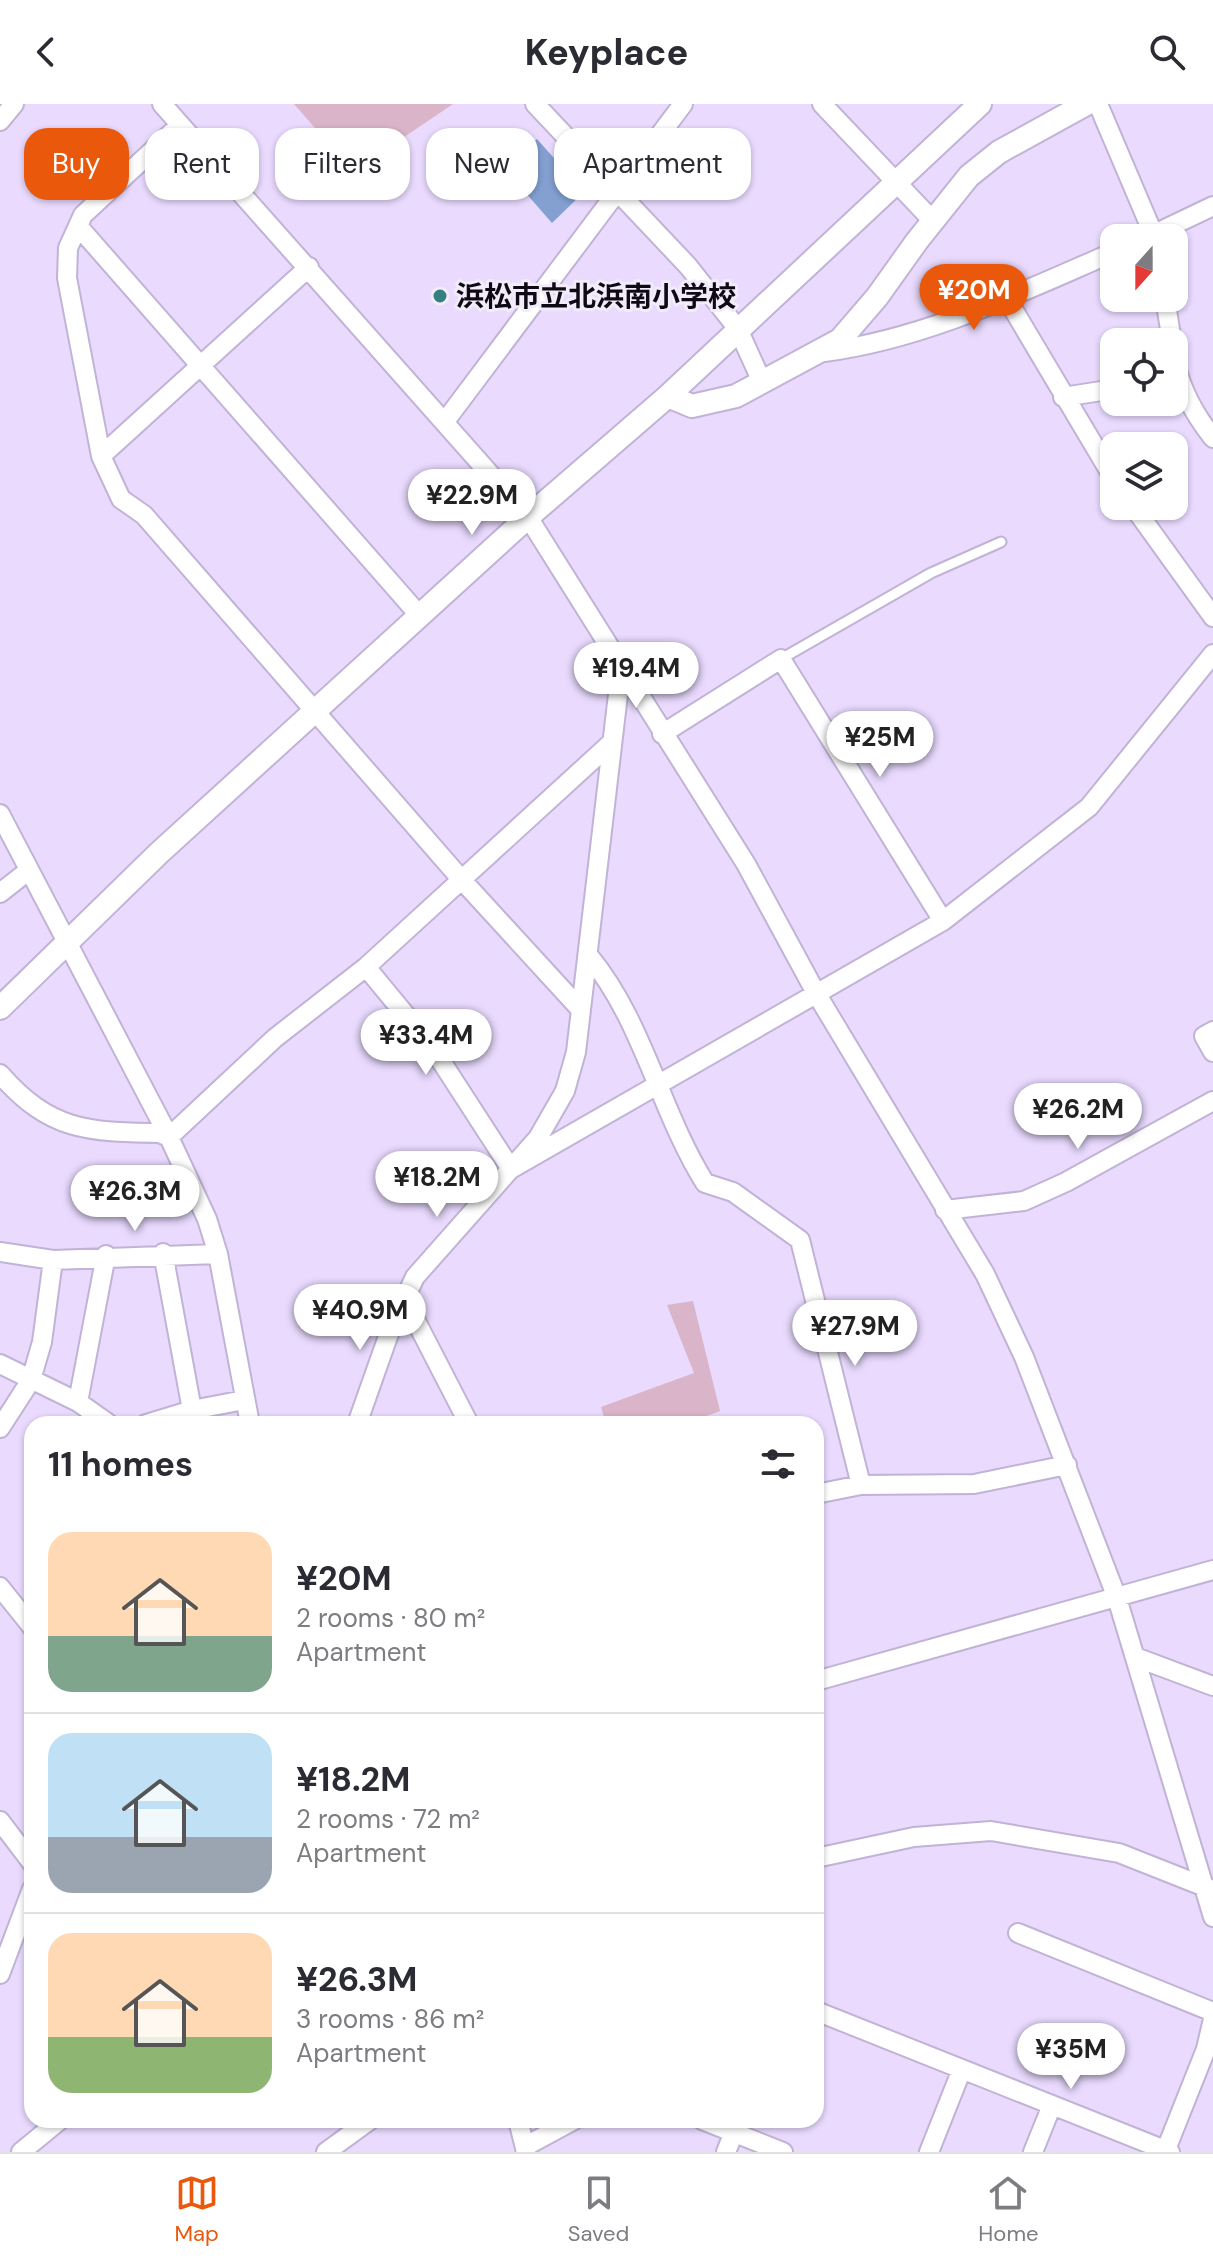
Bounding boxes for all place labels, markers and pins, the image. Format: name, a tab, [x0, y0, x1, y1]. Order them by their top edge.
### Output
pin: ¥20M	[927, 264, 1021, 332]
place label: 浜松市立北浜南小学校	[456, 278, 736, 315]
marker: 浜松市立北浜南小学校	[431, 287, 449, 305]
pin: ¥22.9M	[407, 469, 537, 537]
pin: ¥19.4M	[571, 642, 701, 710]
pin: ¥25M	[833, 711, 927, 779]
pin: ¥33.4M	[361, 1009, 491, 1077]
pin: ¥26.2M	[1013, 1083, 1143, 1151]
pin: ¥18.2M	[372, 1151, 502, 1219]
pin: ¥26.3M	[70, 1165, 200, 1233]
pin: ¥40.9M	[295, 1284, 425, 1352]
pin: ¥27.9M	[790, 1300, 920, 1368]
pin: ¥35M	[1024, 2023, 1118, 2091]

